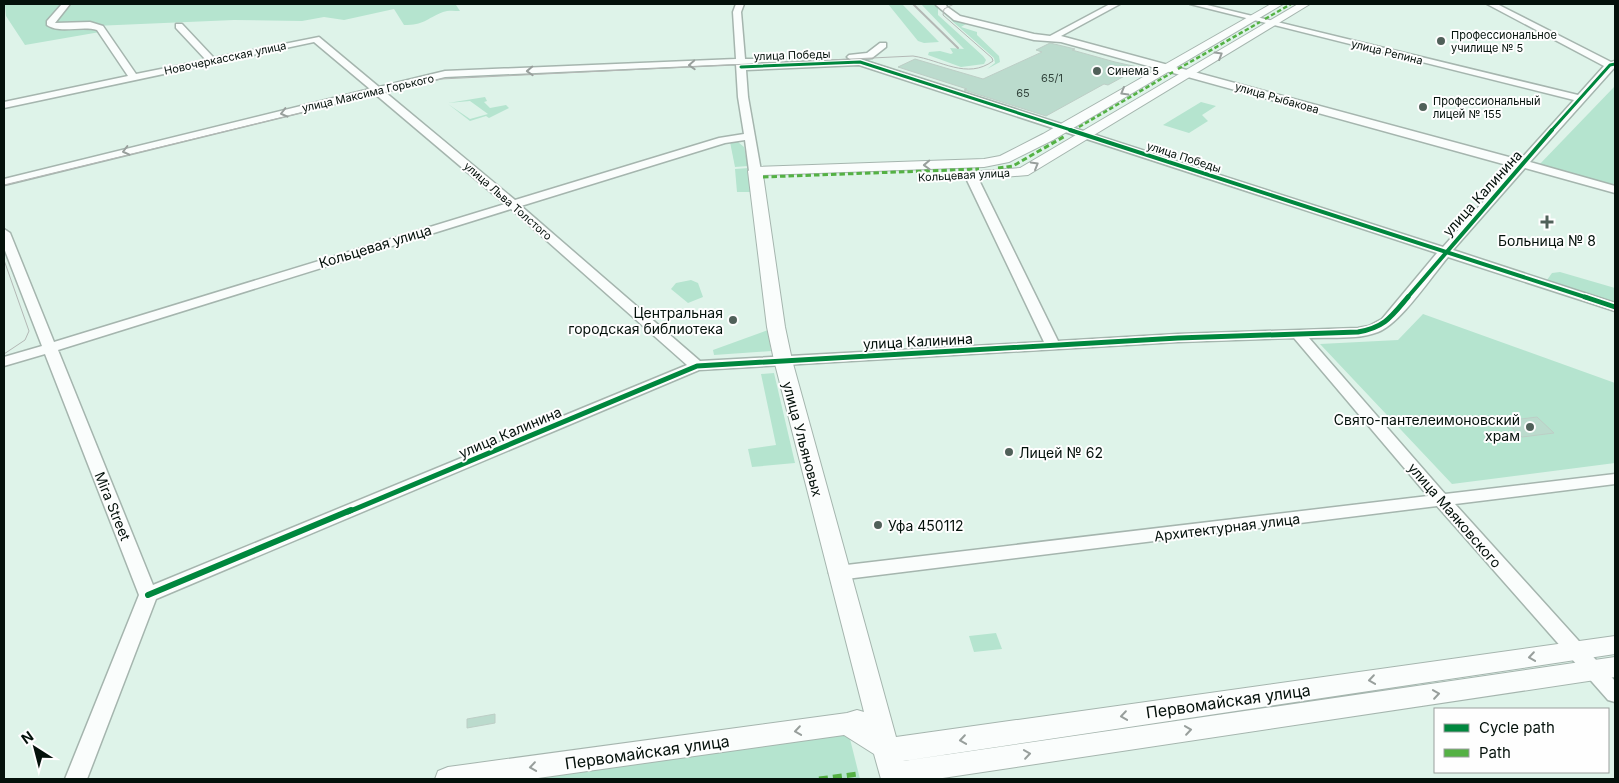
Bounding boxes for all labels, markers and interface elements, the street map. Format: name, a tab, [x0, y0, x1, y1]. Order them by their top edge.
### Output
place label: Профессиональное училище № 5	[1451, 28, 1557, 55]
marker: Профессиональное училище № 5	[1435, 35, 1447, 47]
street label: улица Репина	[1350, 36, 1424, 68]
street label: Новочеркасская улица	[163, 38, 287, 78]
street label: улица Победы	[753, 47, 831, 63]
one-way arrow	[1214, 51, 1223, 61]
one-way arrow	[688, 59, 696, 70]
place label: Синема 5	[1107, 64, 1159, 78]
marker: Синема 5	[1091, 65, 1103, 77]
one-way arrow	[525, 66, 533, 77]
street label: улица Максима Горького	[301, 71, 436, 115]
house number: 65/1	[1041, 71, 1063, 85]
street label: улица Рыбакова	[1233, 79, 1321, 117]
house number: 65	[1016, 86, 1030, 100]
one-way arrow	[1120, 86, 1129, 96]
place label: Профессиональный лицей № 155	[1433, 94, 1540, 121]
marker: Профессиональный лицей № 155	[1417, 101, 1429, 113]
one-way arrow	[280, 107, 289, 118]
street label: улица Победы	[1145, 138, 1223, 176]
one-way arrow	[122, 145, 131, 156]
street label: улица Калинина	[1439, 146, 1525, 240]
street label: улица Льва Толстого	[461, 159, 555, 243]
one-way arrow	[923, 160, 930, 170]
one-way arrow	[1029, 161, 1038, 171]
street label: Кольцевая улица	[918, 166, 1010, 184]
marker: Больница № 8	[1540, 215, 1554, 229]
street label: Кольцевая улица	[317, 221, 433, 271]
place label: Больница № 8	[1498, 232, 1596, 249]
place label: Центральная городская библиотека	[568, 304, 723, 337]
marker: Центральная городская библиотека	[727, 314, 739, 326]
street label: улица Калинина	[863, 330, 973, 352]
street label: улица Ульяновых	[779, 379, 827, 499]
street label: улица Калинина	[456, 403, 564, 461]
place label: Свято-пантелеимоновский храм	[1334, 411, 1520, 444]
marker: Свято-пантелеимоновский храм	[1524, 421, 1536, 433]
place label: Лицей № 62	[1019, 444, 1103, 461]
marker: Лицей № 62	[1003, 446, 1015, 458]
street label: улица Маяковского	[1405, 459, 1505, 571]
street label: Mira Street	[92, 469, 135, 543]
street label: Архитектурная улица	[1153, 510, 1301, 544]
place label: Уфа 450112	[888, 517, 964, 534]
marker: Уфа 450112	[872, 519, 884, 531]
one-way arrow	[1528, 651, 1536, 662]
one-way arrow	[1367, 675, 1376, 685]
street label: Первомайская улица	[1144, 680, 1312, 722]
one-way arrow	[1431, 689, 1440, 699]
legend	[1434, 708, 1609, 773]
one-way arrow	[1120, 711, 1128, 721]
text: Cycle path	[1479, 718, 1555, 737]
north arrow	[10, 723, 60, 773]
one-way arrow	[794, 725, 802, 736]
one-way arrow	[1184, 726, 1193, 736]
text: N	[18, 727, 36, 747]
street label: Первомайская улица	[563, 731, 731, 773]
one-way arrow	[959, 734, 968, 744]
text: Path	[1479, 743, 1511, 762]
one-way arrow	[1024, 749, 1032, 760]
one-way arrow	[529, 762, 538, 772]

